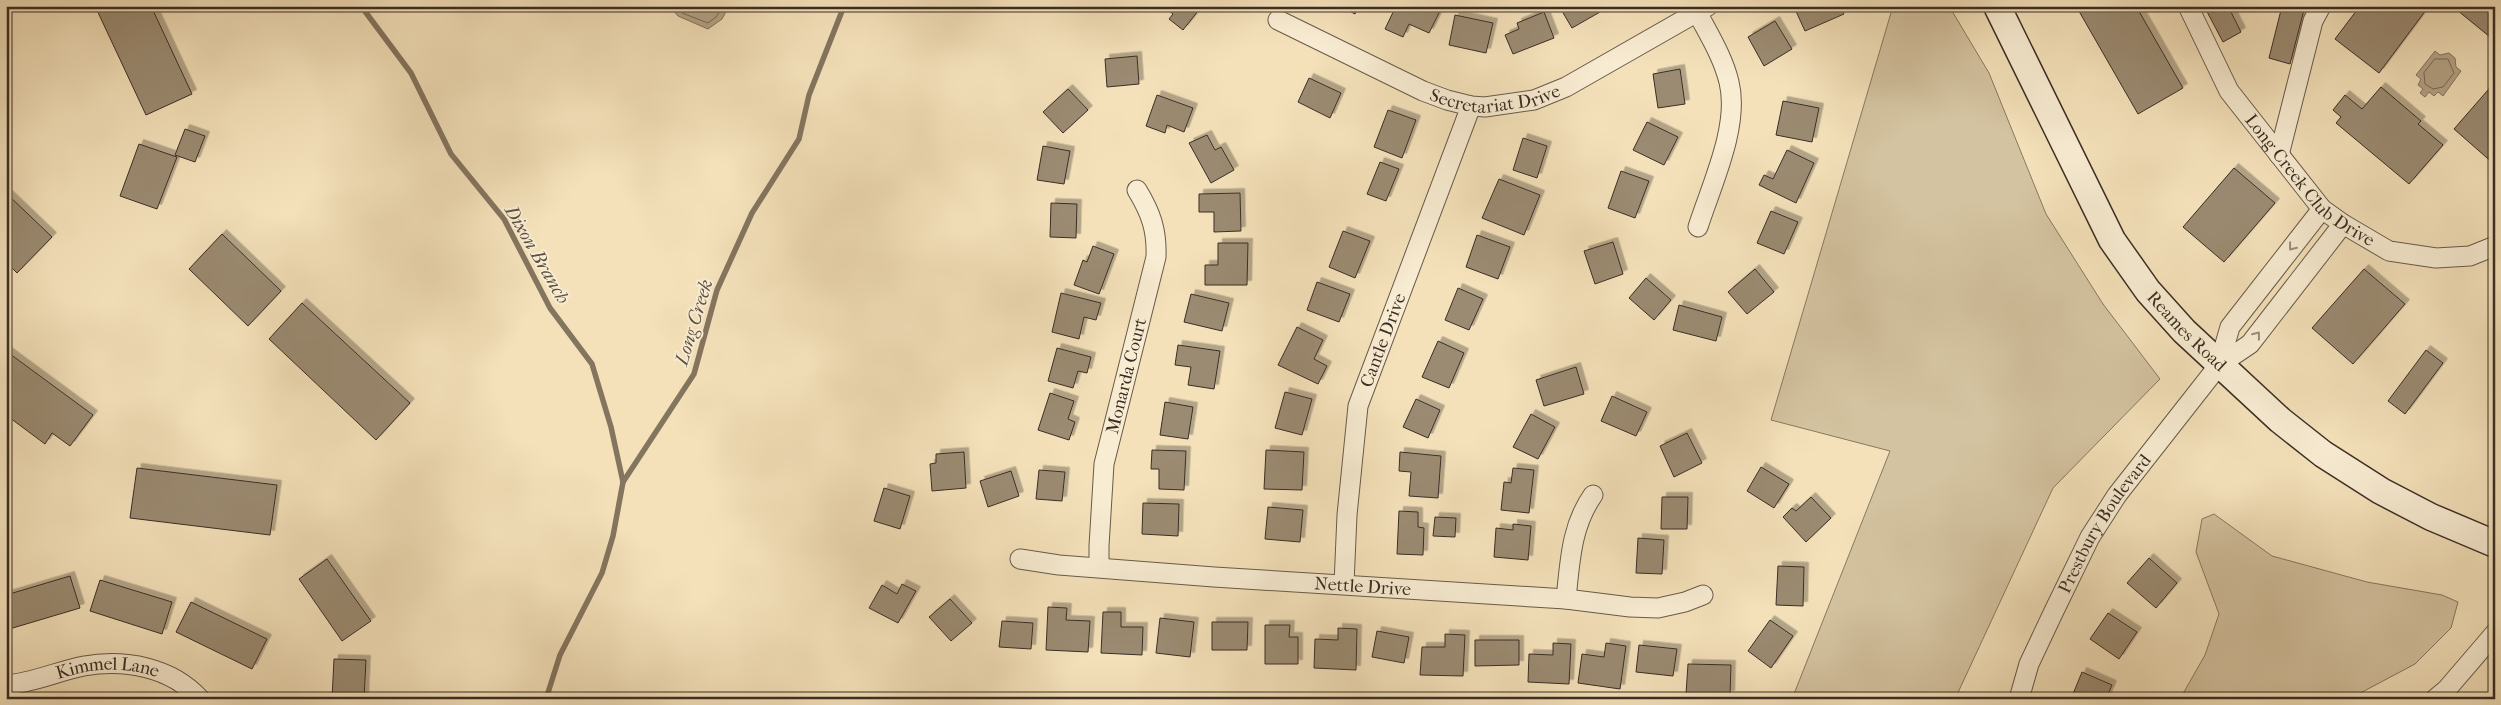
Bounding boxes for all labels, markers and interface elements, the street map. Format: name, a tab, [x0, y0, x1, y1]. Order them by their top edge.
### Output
street label: Secretariat Drive	[1427, 80, 1563, 118]
street label: Long Creek Club Drive	[2240, 110, 2378, 251]
water label: Dixon Branch	[499, 200, 574, 308]
one-way arrow	[2290, 241, 2298, 250]
water label: Long Creek	[670, 277, 717, 370]
street label: Reames Road	[2142, 287, 2231, 376]
street label: Cantle Drive	[1356, 290, 1411, 390]
street label: Monarda Court	[1102, 315, 1151, 436]
one-way arrow	[2251, 332, 2259, 341]
street label: Prestbury Boulevard	[2054, 450, 2156, 597]
street label: Nettle Drive	[1314, 573, 1412, 600]
street label: Kimmel Lane	[53, 654, 162, 684]

